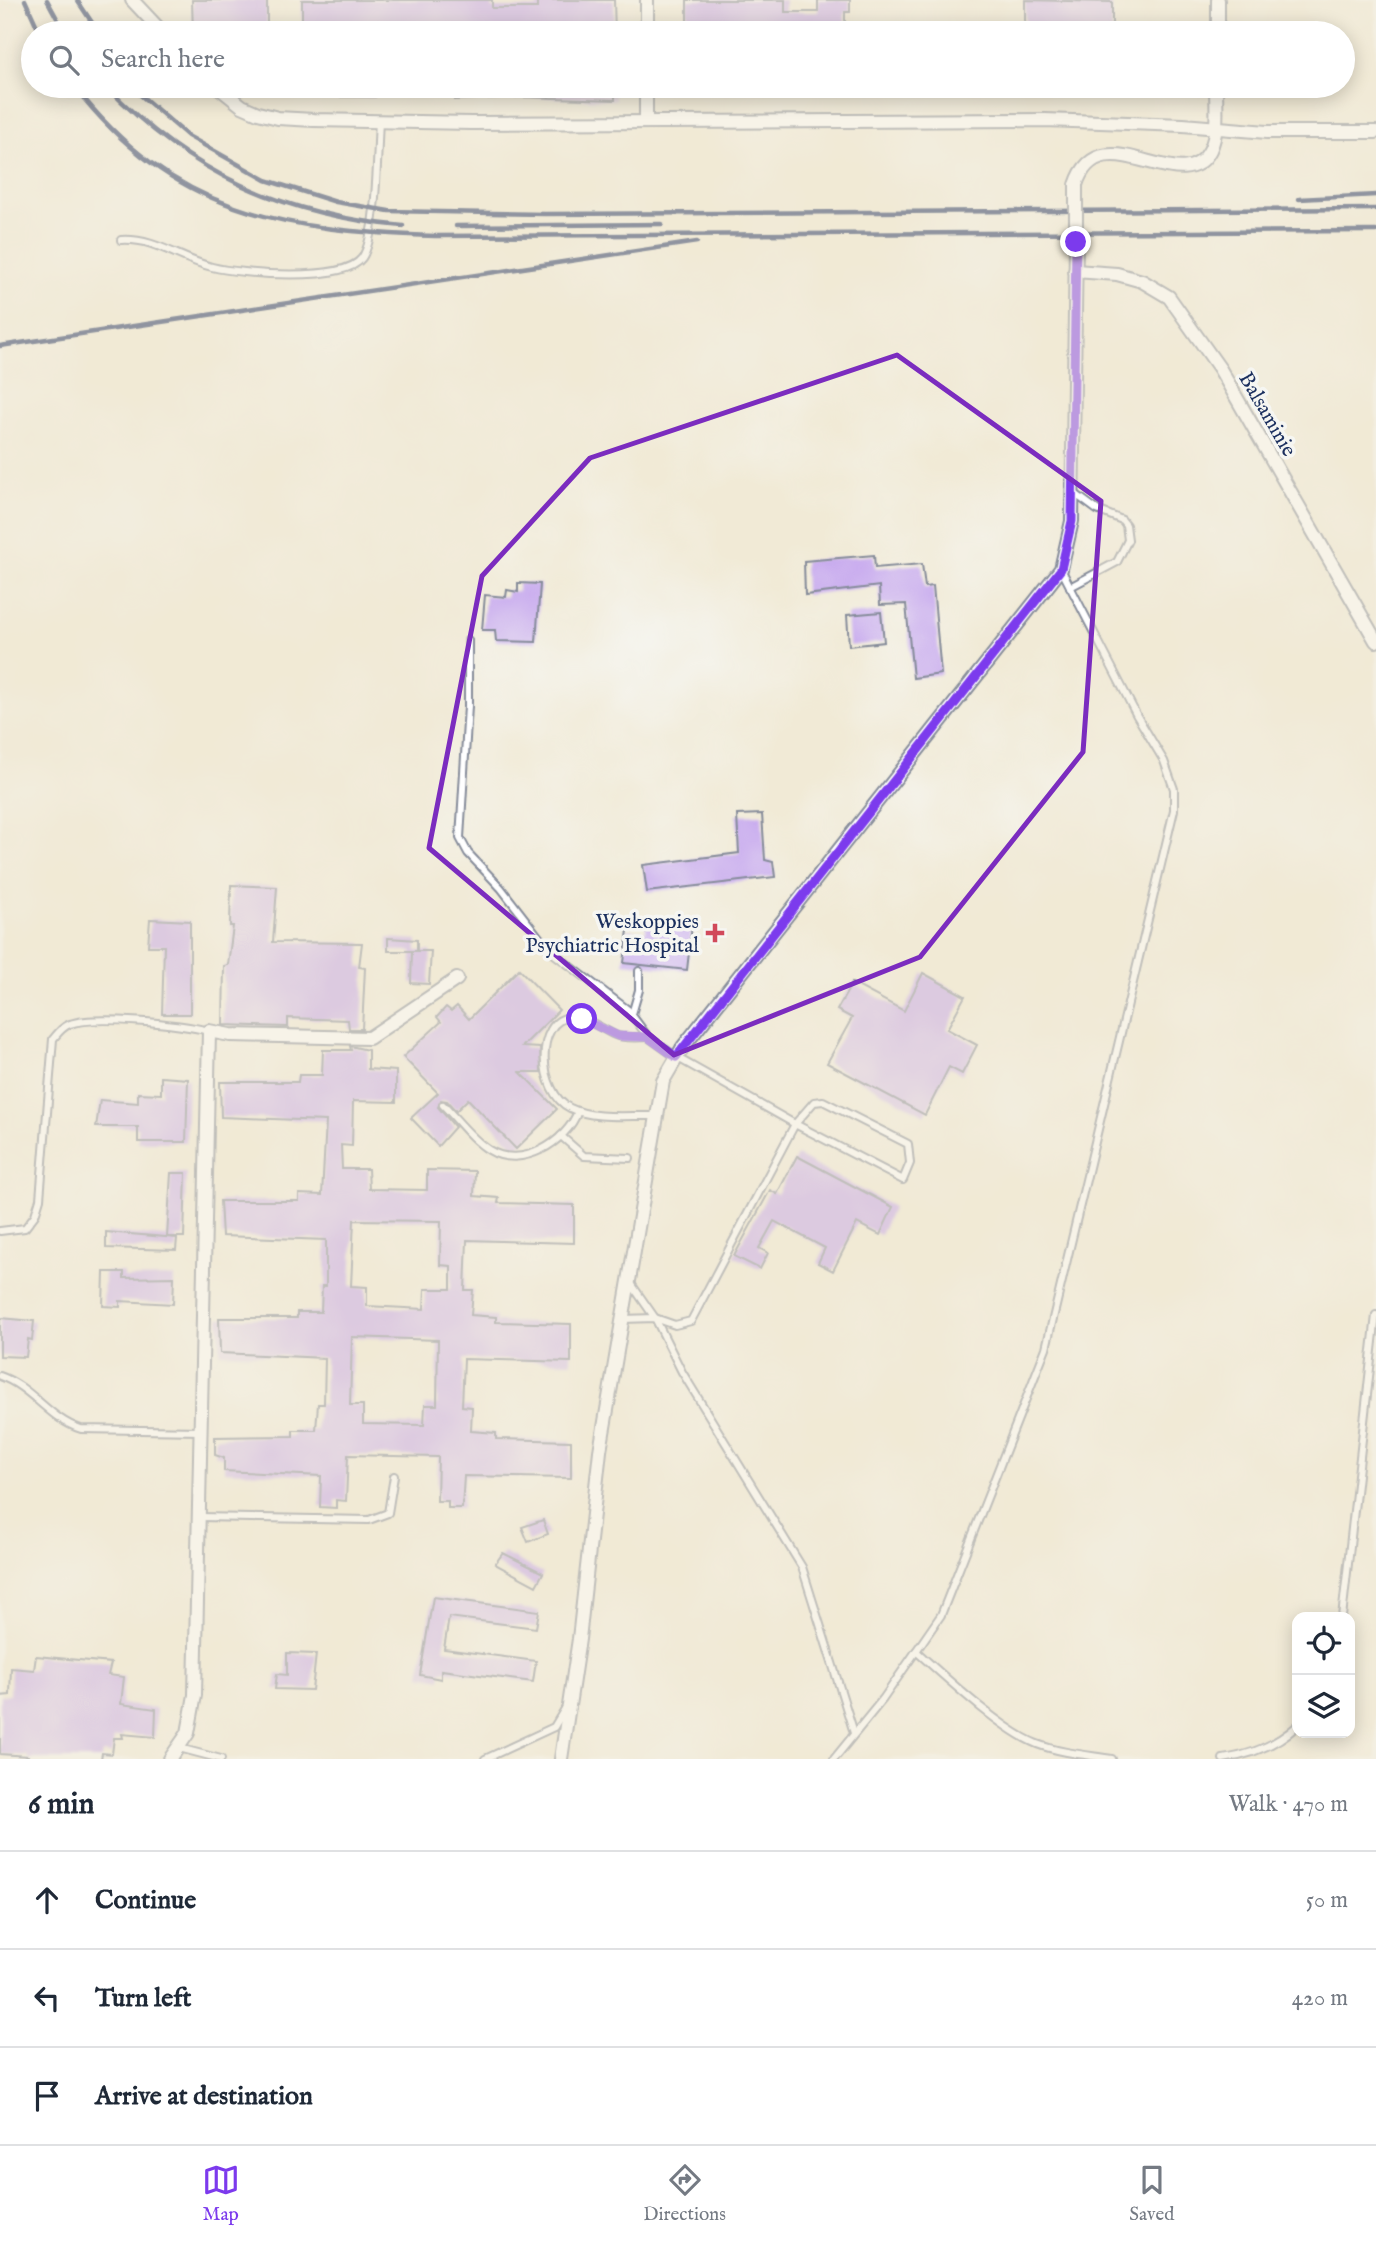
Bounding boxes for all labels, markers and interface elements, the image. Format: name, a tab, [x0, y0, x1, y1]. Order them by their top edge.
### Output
search box	[21, 21, 1355, 98]
icon: search	[45, 41, 83, 79]
text: Search here	[101, 43, 225, 76]
route end	[1060, 226, 1091, 257]
street label: Balsaminie	[1232, 368, 1302, 462]
place label: Weskoppies Psychiatric Hospital	[525, 909, 699, 960]
marker: Weskoppies Psychiatric Hospital	[705, 923, 725, 943]
route start	[566, 1003, 597, 1034]
map controls	[1292, 1612, 1355, 1738]
button: locate	[1292, 1612, 1355, 1675]
button: layers	[1292, 1675, 1355, 1738]
text: 6 min	[28, 1786, 94, 1824]
text: Walk · 470 m	[1228, 1790, 1348, 1819]
icon: ahead	[28, 1881, 66, 1919]
text: Continue	[95, 1884, 196, 1917]
text: 50 m	[1306, 1886, 1348, 1915]
icon: left	[28, 1979, 66, 2017]
text: Turn left	[95, 1982, 192, 2015]
text: 420 m	[1292, 1984, 1348, 2013]
icon: arrive	[28, 2077, 66, 2115]
text: Arrive at destination	[95, 2080, 313, 2113]
tab: Map	[202, 2161, 240, 2227]
tab: Directions	[643, 2161, 726, 2227]
tab: Saved	[1129, 2161, 1174, 2227]

